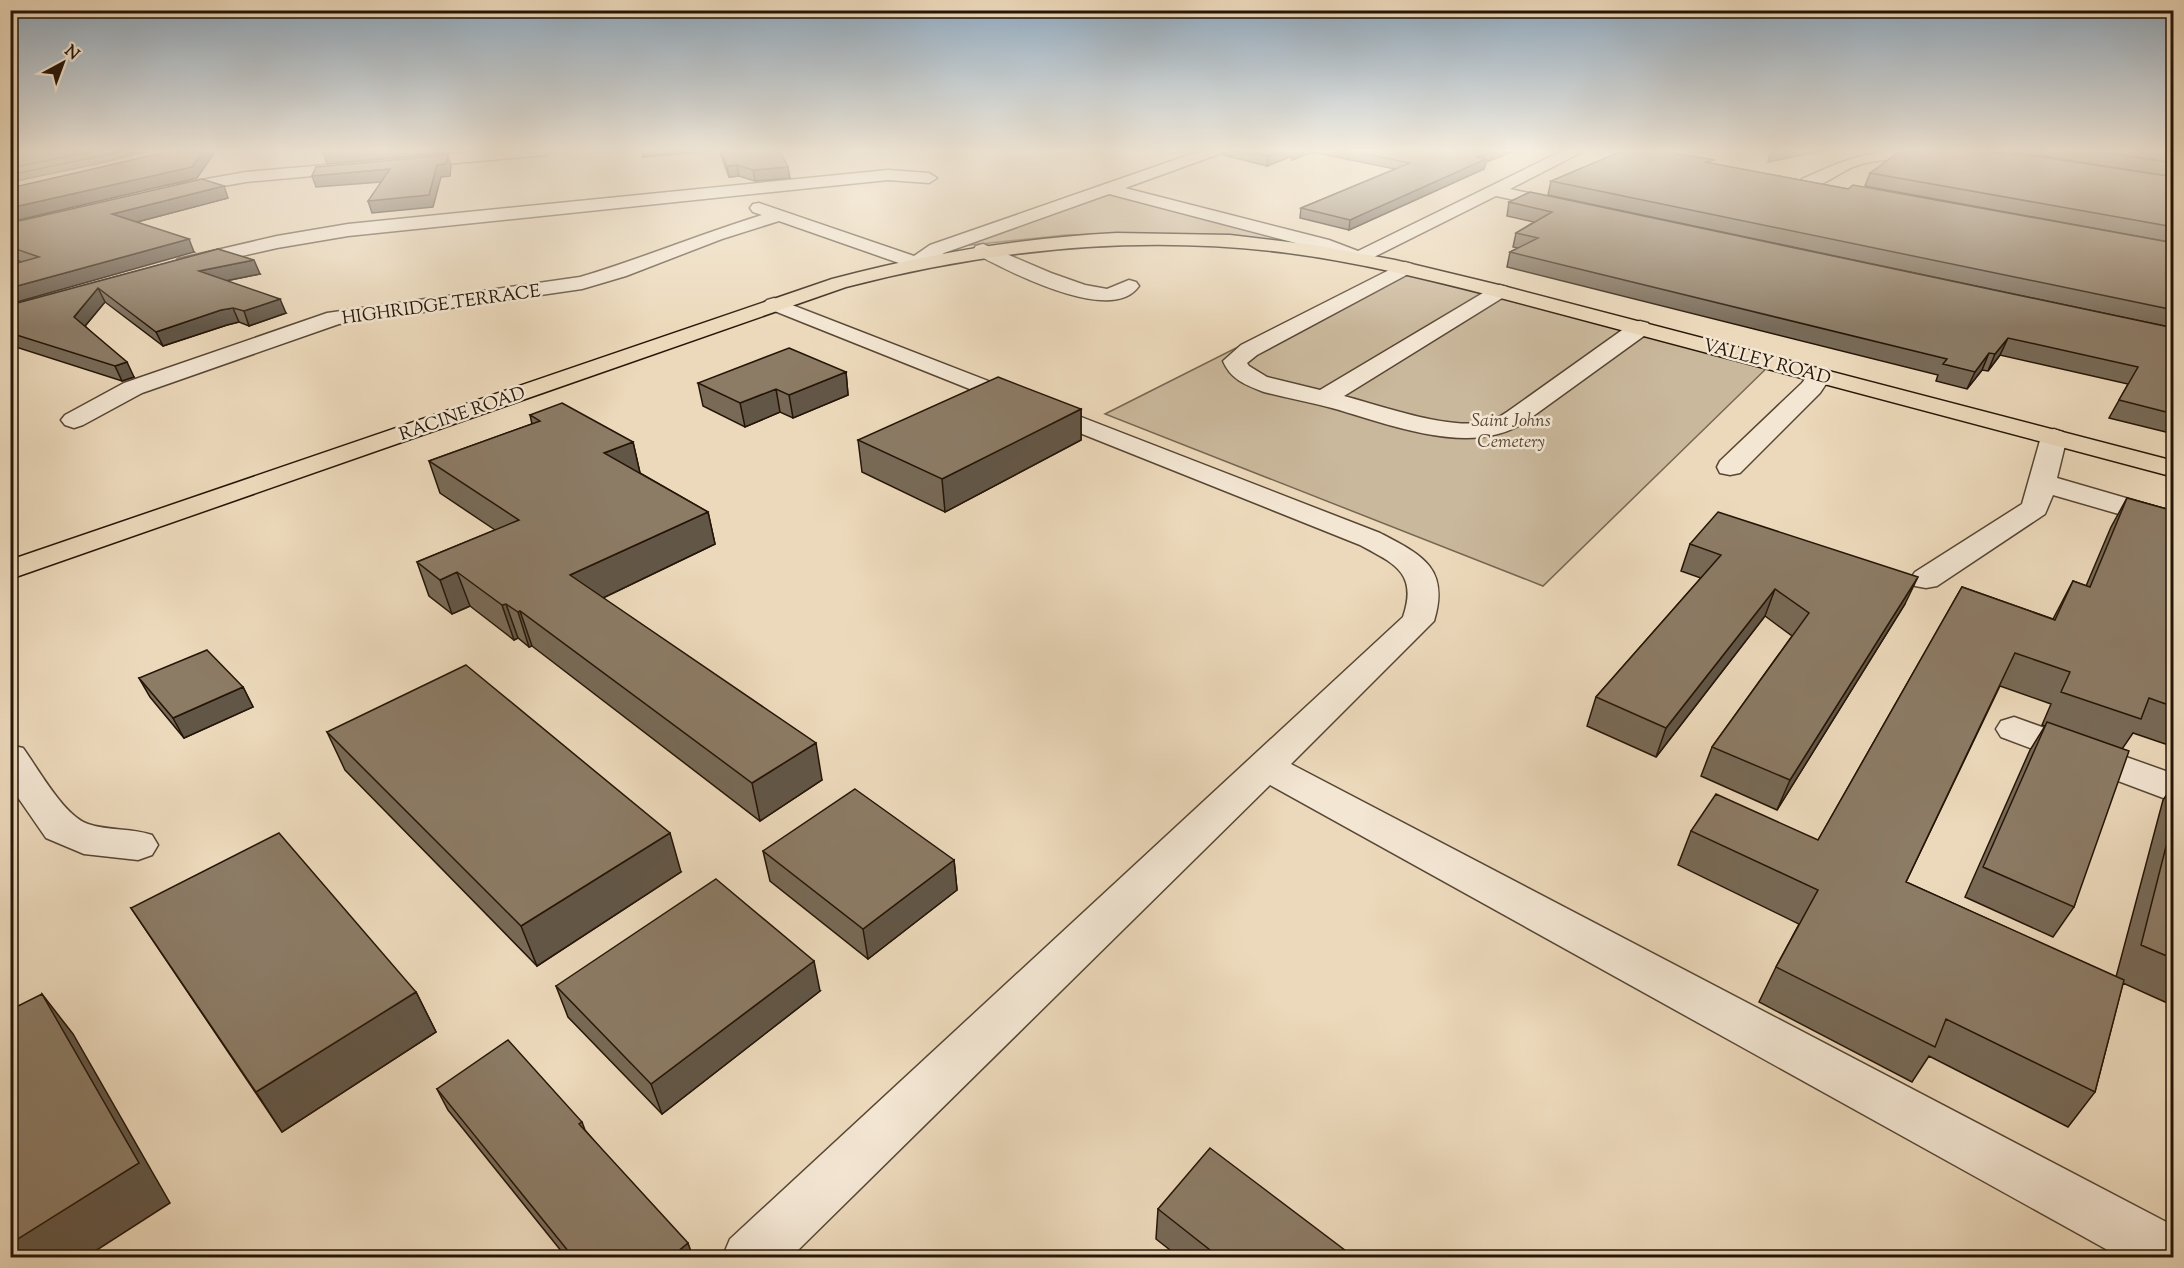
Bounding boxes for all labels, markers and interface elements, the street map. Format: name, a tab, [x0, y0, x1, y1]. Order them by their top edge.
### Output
north arrow	[33, 33, 93, 93]
text: N	[59, 41, 84, 67]
street label: HIGHRIDGE TERRACE	[340, 279, 542, 333]
street label: VALLEY ROAD	[1700, 333, 1833, 393]
street label: RACINE ROAD	[396, 381, 529, 449]
park label: Saint Johns Cemetery	[1471, 409, 1551, 456]

